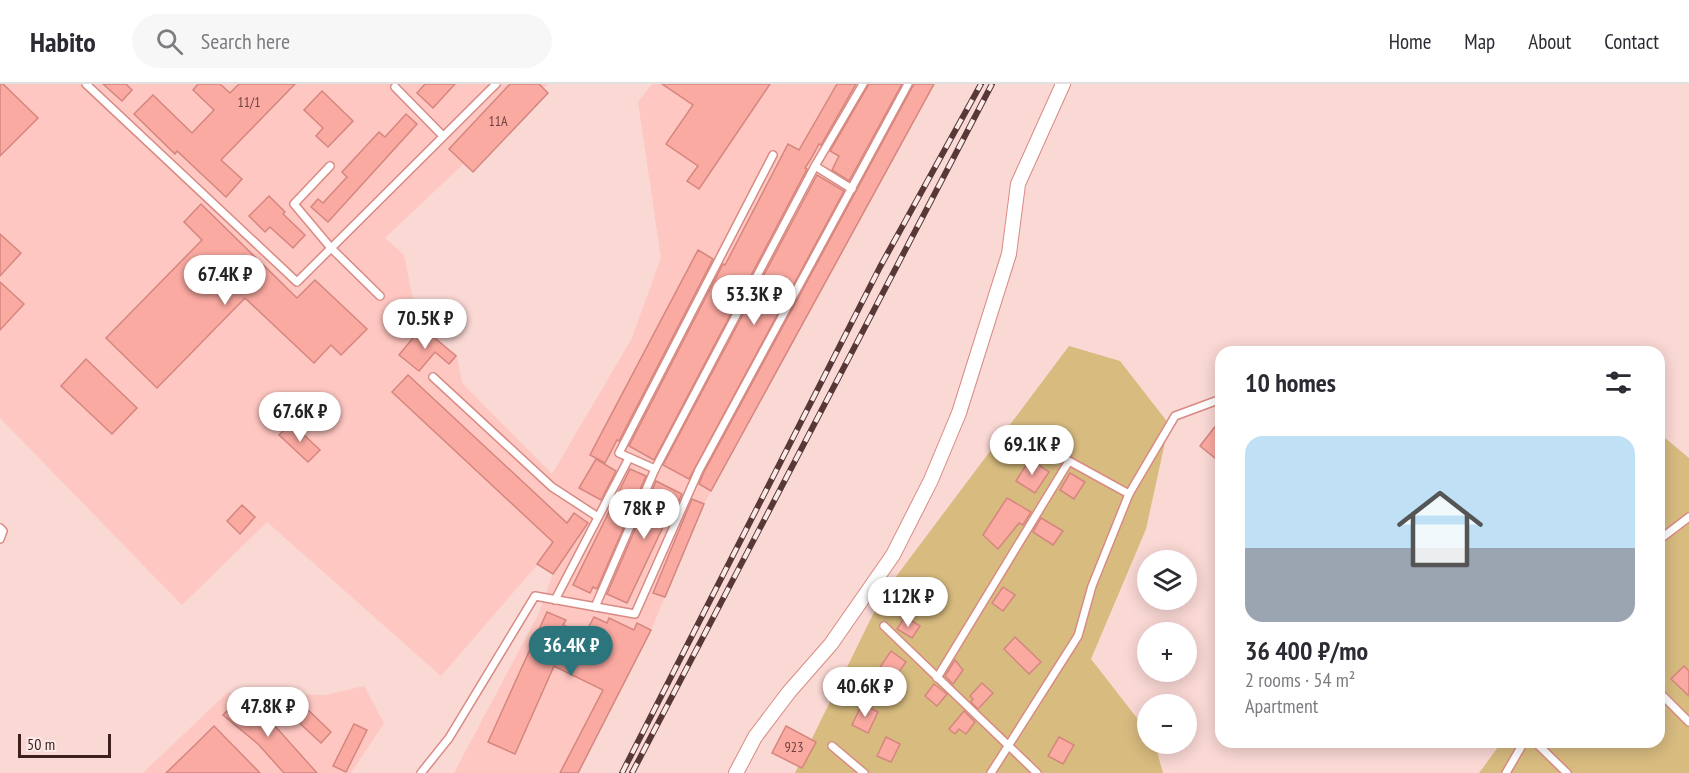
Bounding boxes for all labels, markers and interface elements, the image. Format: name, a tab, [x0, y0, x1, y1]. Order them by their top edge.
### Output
search box	[132, 14, 552, 68]
text: Habito	[30, 23, 96, 60]
icon: search	[153, 25, 186, 58]
text: Search here	[201, 27, 290, 55]
text: Home	[1389, 28, 1431, 55]
text: Map	[1464, 28, 1495, 55]
text: About	[1528, 28, 1571, 55]
text: Contact	[1604, 28, 1659, 55]
house number: 11/1	[237, 93, 261, 111]
house number: 11А	[488, 112, 508, 130]
pin: 67.4K ₽	[170, 255, 280, 306]
text: 67.4K ₽	[198, 261, 252, 287]
pin: 53.3K ₽	[699, 275, 809, 326]
text: 53.3K ₽	[726, 281, 782, 307]
pin: 70.5K ₽	[370, 299, 480, 350]
text: 70.5K ₽	[397, 305, 453, 331]
text: 10 homes	[1245, 366, 1336, 399]
icon: filters	[1602, 366, 1635, 399]
pin: 67.6K ₽	[245, 392, 355, 443]
text: 67.6K ₽	[273, 398, 327, 424]
pin: 69.1K ₽	[977, 425, 1087, 476]
text: 69.1K ₽	[1004, 431, 1060, 457]
icon: home	[1386, 475, 1494, 583]
pin: 78K ₽	[602, 489, 686, 540]
text: 78K ₽	[623, 495, 665, 521]
map controls	[1137, 550, 1197, 754]
button: layers	[1137, 550, 1197, 610]
pin: 112K ₽	[859, 577, 957, 628]
text: 112K ₽	[882, 583, 934, 609]
button: +	[1137, 622, 1197, 682]
pin: 36.4K ₽	[516, 626, 626, 677]
text: 36.4K ₽	[543, 632, 599, 658]
text: 36 400 ₽/mo	[1245, 634, 1368, 667]
pin: 40.6K ₽	[810, 667, 920, 718]
text: 2 rooms · 54 m²	[1245, 667, 1355, 693]
text: 40.6K ₽	[837, 673, 893, 699]
pin: 47.8K ₽	[213, 687, 323, 738]
text: 47.8K ₽	[241, 693, 295, 719]
text: Apartment	[1245, 693, 1318, 719]
button: −	[1137, 694, 1197, 754]
scale bar	[18, 731, 111, 758]
text: 50 m	[27, 734, 55, 754]
house number: 923	[785, 738, 803, 756]

